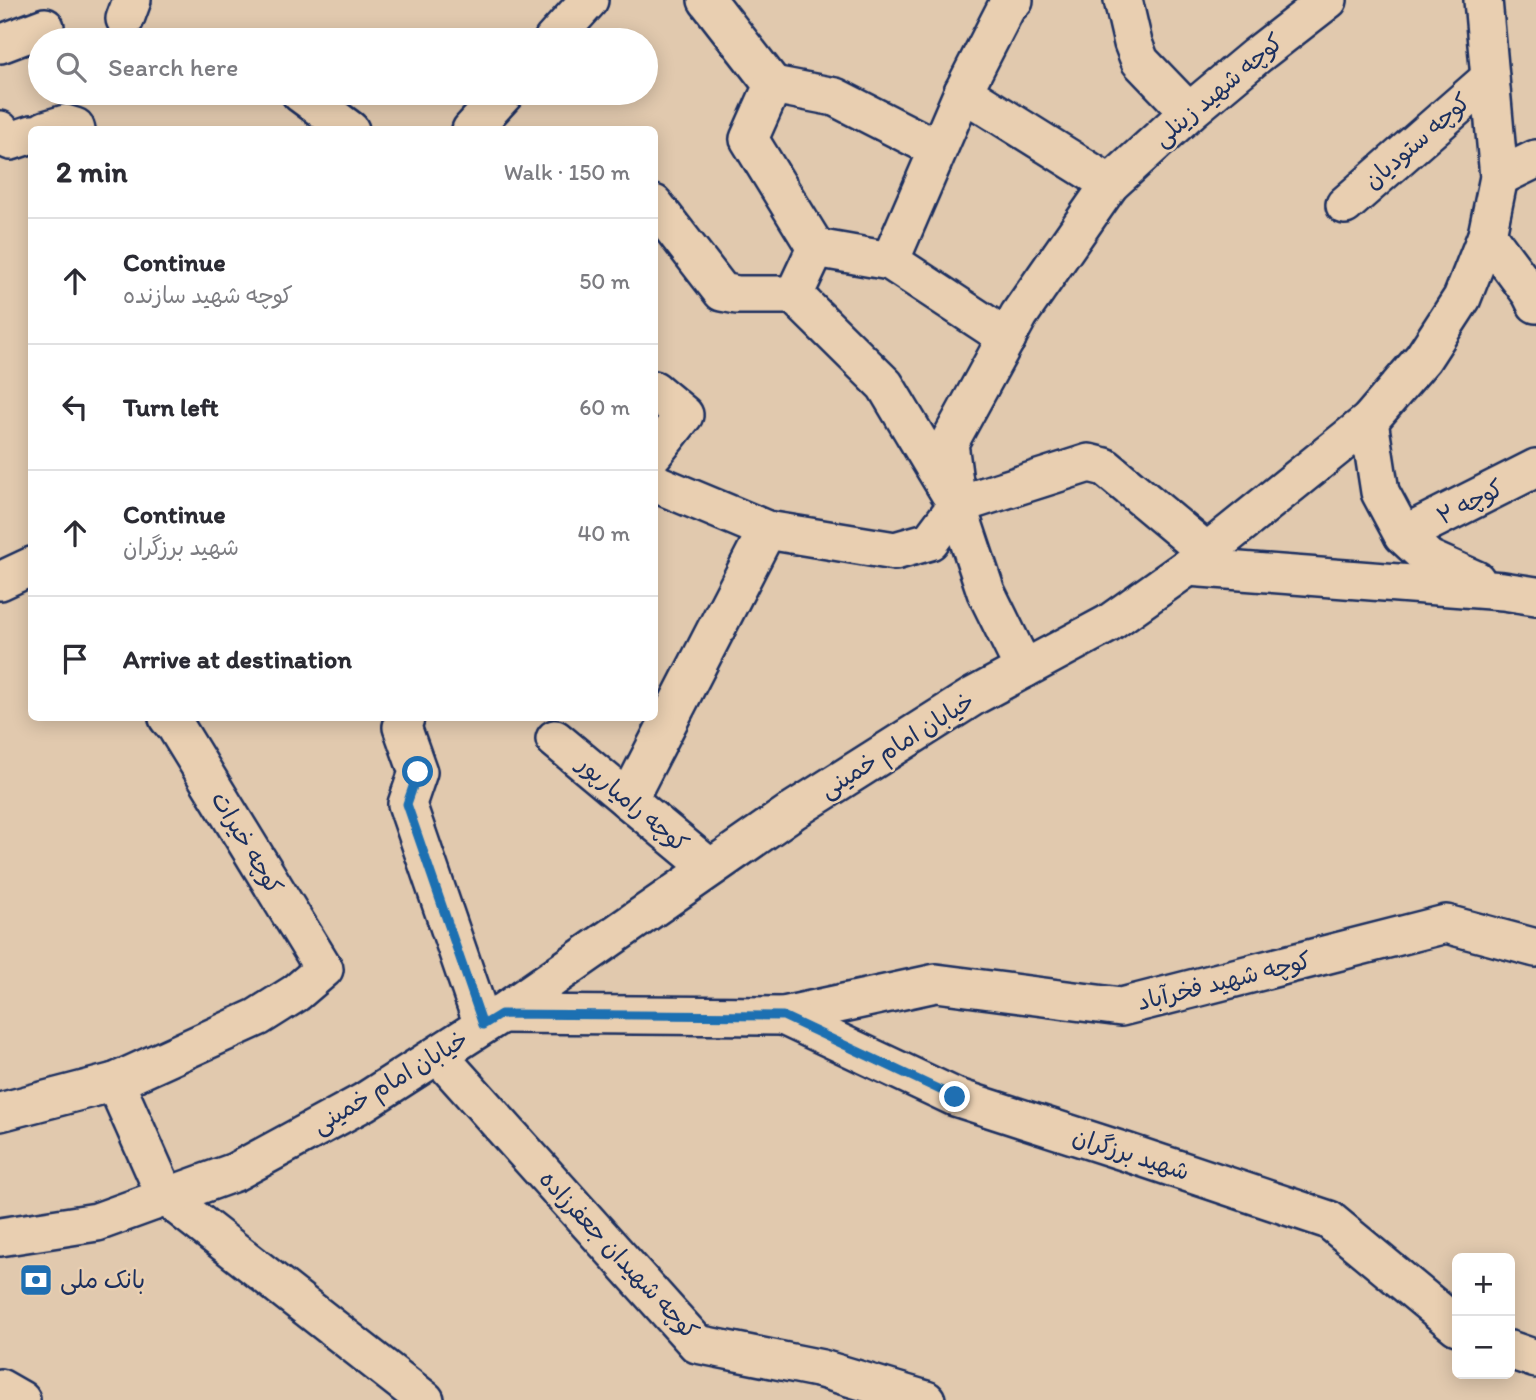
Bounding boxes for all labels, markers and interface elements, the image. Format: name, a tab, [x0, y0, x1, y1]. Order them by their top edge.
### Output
street label: کوچه شهید زینلی	[1147, 27, 1289, 153]
search box	[28, 28, 658, 105]
icon: search	[52, 48, 90, 86]
text: Search here	[108, 51, 238, 83]
street label: کوچه ستودیان	[1358, 87, 1476, 195]
text: 2 min	[56, 153, 127, 190]
text: Walk · 150 m	[504, 158, 630, 186]
text: Continue	[123, 246, 226, 278]
icon: ahead	[56, 262, 94, 300]
text: 50 m	[579, 267, 630, 295]
text: کوچه شهید سازنده	[123, 281, 293, 309]
icon: left	[56, 388, 94, 426]
text: Turn left	[123, 391, 219, 423]
text: 60 m	[579, 393, 630, 421]
street label: کوچه ۲	[1432, 473, 1508, 531]
text: Continue	[123, 498, 226, 530]
icon: ahead	[56, 514, 94, 552]
text: 40 m	[577, 519, 630, 547]
text: شهید برزگران	[123, 533, 239, 561]
icon: arrive	[56, 640, 94, 678]
text: Arrive at destination	[123, 643, 352, 675]
street label: خیابان امام خمینی	[814, 685, 981, 807]
street label: کوچه رامیارپور	[570, 748, 695, 859]
route start	[402, 756, 433, 787]
street label: کوچه خیرات	[205, 786, 289, 900]
street label: کوچه شهید فخرآباد	[1134, 945, 1314, 1017]
street label: خیابان امام خمینی	[307, 1024, 475, 1143]
route end	[939, 1081, 970, 1112]
street label: شهید برزگران	[1069, 1121, 1193, 1186]
street label: کوچه شهیدان جعفرزاده	[533, 1164, 705, 1346]
map controls	[1452, 1253, 1515, 1379]
button: +	[1452, 1253, 1515, 1316]
bank icon: بانک ملی	[17, 1261, 55, 1299]
place label: بانک ملی	[60, 1265, 145, 1295]
button: −	[1452, 1316, 1515, 1379]

